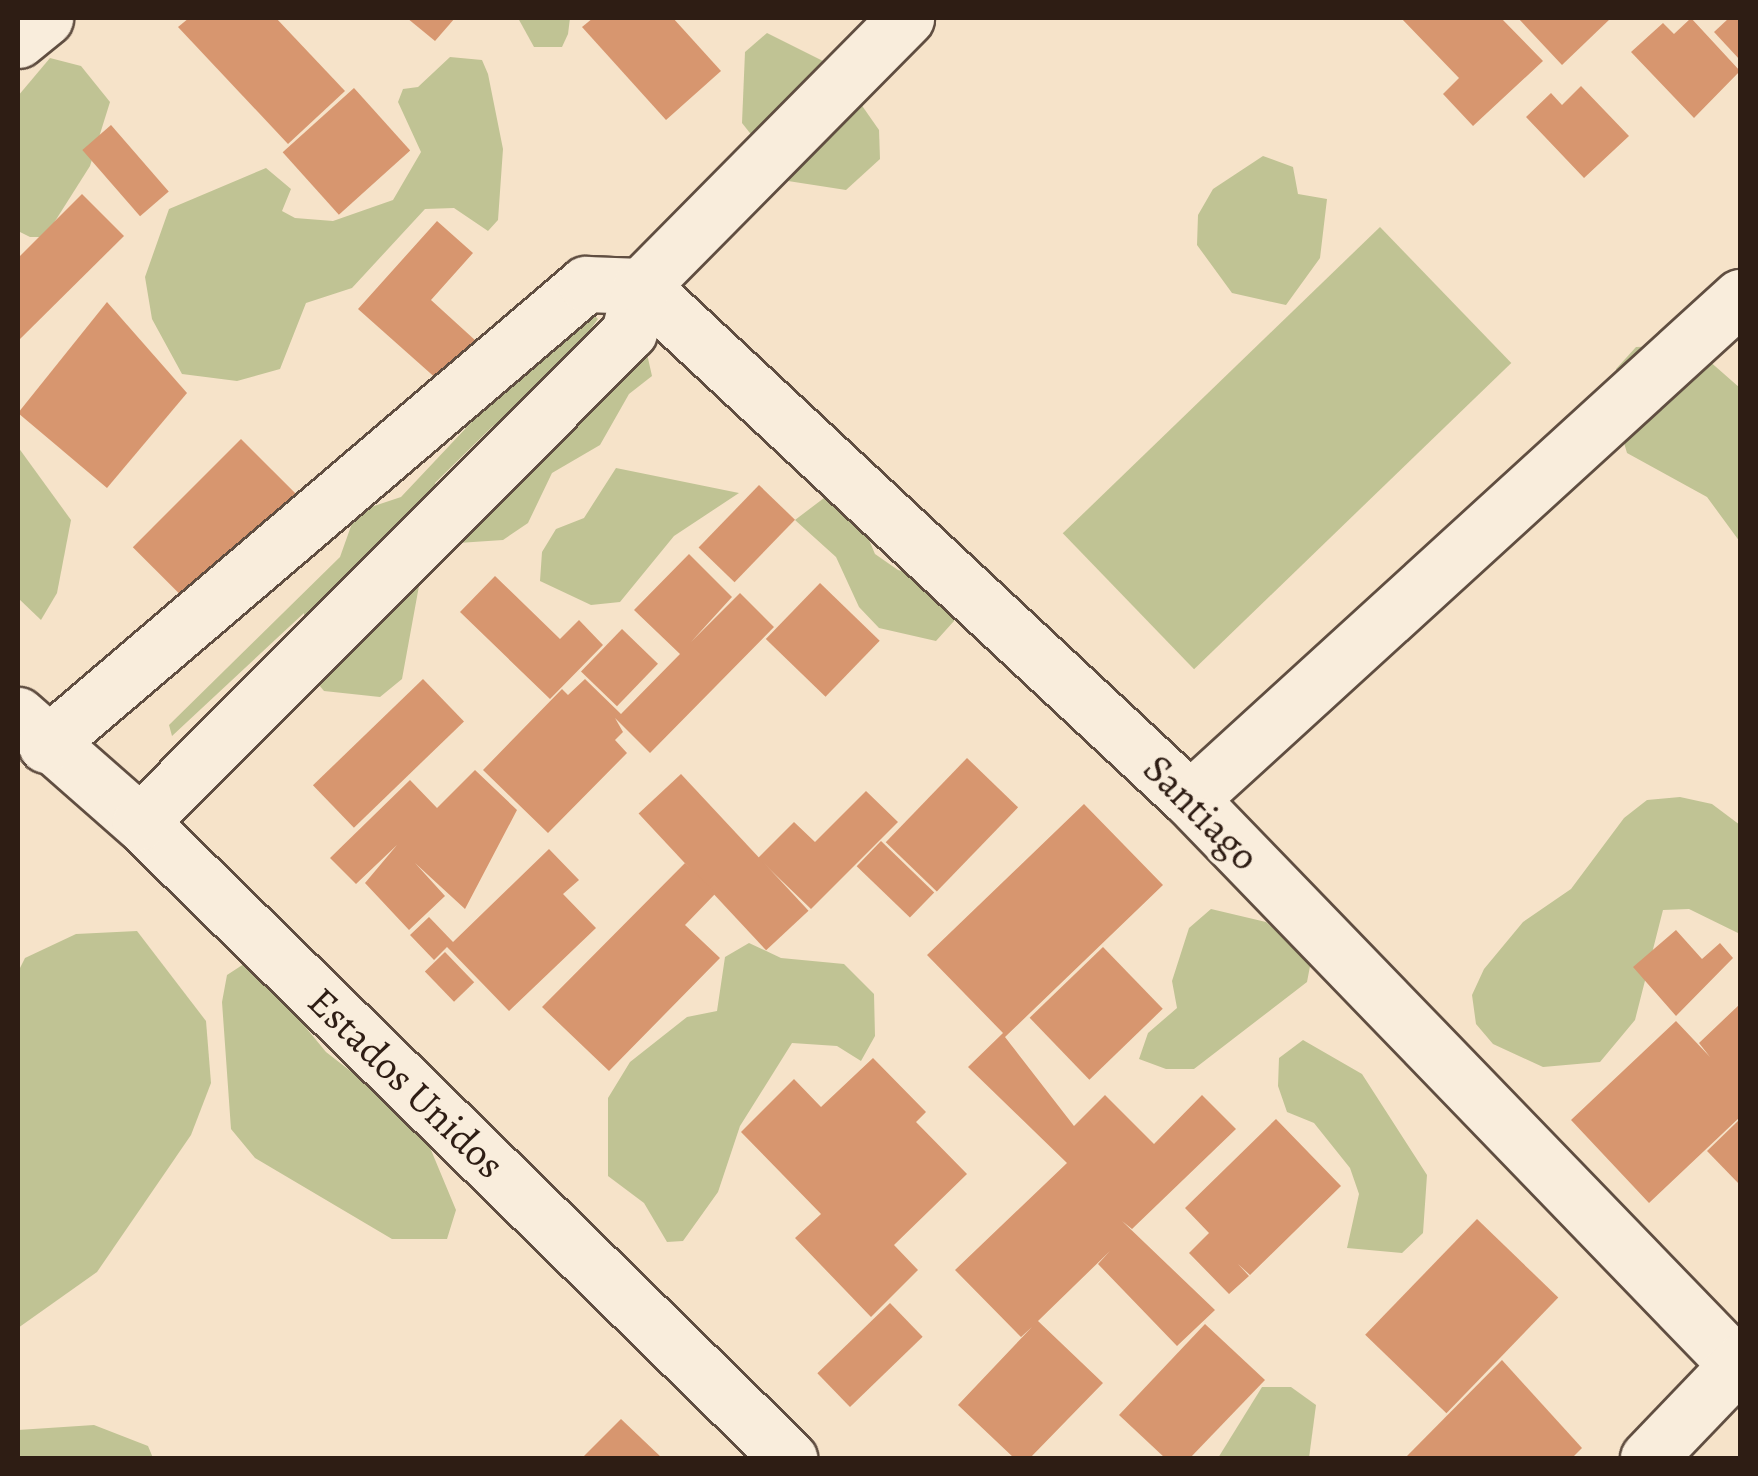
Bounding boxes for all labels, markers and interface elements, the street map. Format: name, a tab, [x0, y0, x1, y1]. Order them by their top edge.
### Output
street label: Santiago	[1133, 745, 1269, 881]
street label: Estados Unidos	[298, 977, 514, 1189]

